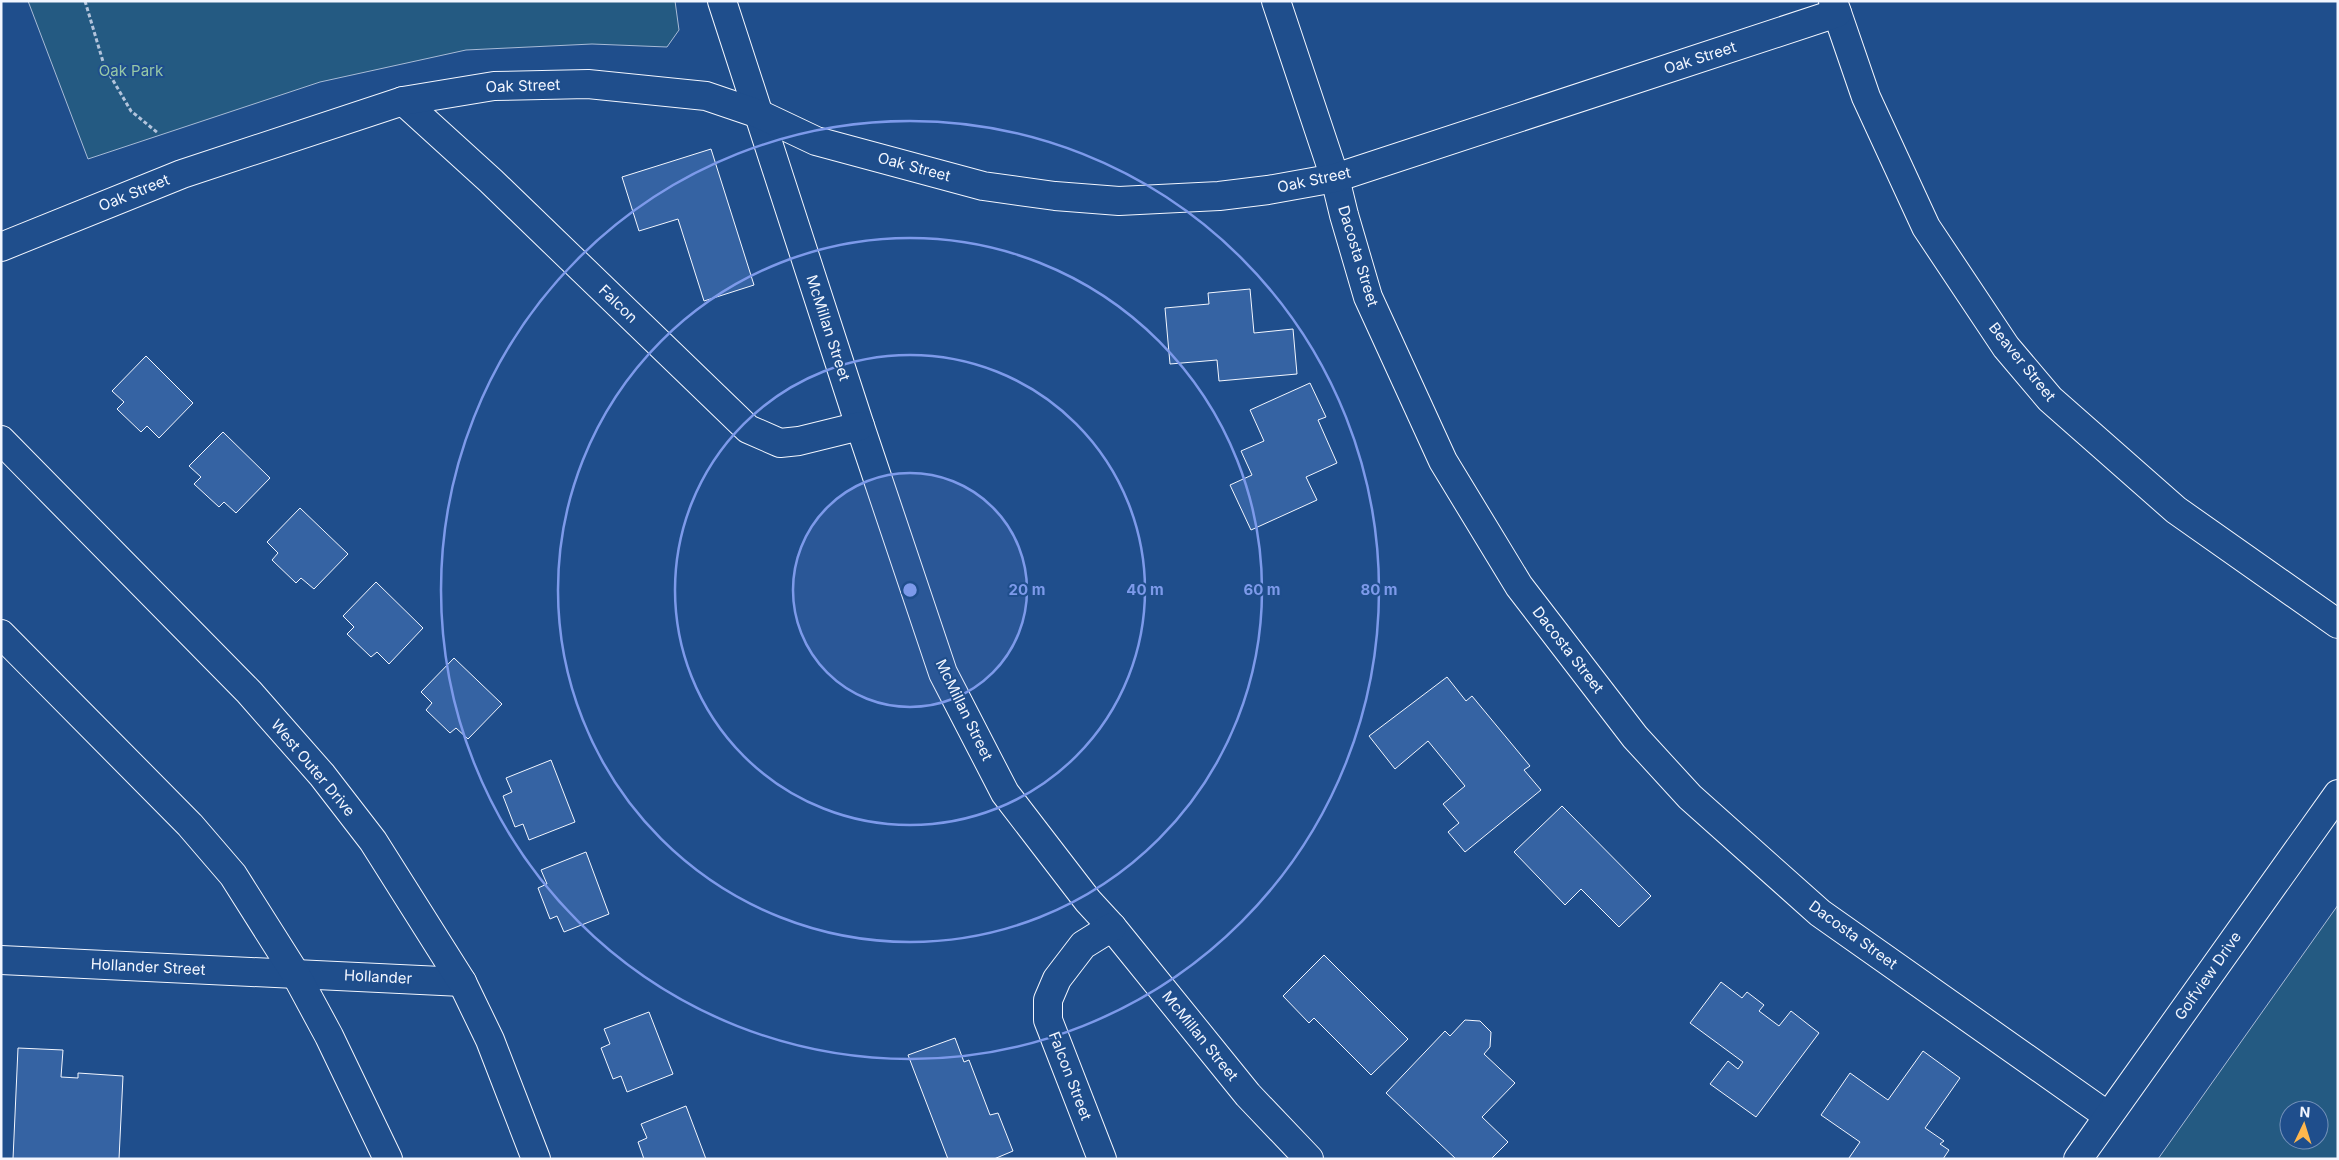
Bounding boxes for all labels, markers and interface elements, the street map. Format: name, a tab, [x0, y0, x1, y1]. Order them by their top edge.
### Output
street label: Oak Street	[1661, 37, 1738, 78]
park label: Oak Park	[99, 61, 164, 80]
street label: Oak Street	[485, 75, 561, 96]
street label: Oak Street	[876, 148, 953, 185]
street label: Oak Street	[1275, 162, 1352, 197]
street label: Oak Street	[96, 170, 172, 215]
street label: Dacosta Street	[1334, 203, 1383, 309]
street label: McMillan Street	[802, 272, 855, 383]
street label: Falcon	[595, 280, 642, 327]
street label: Beaver Street	[1985, 318, 2060, 405]
text: 20 m	[1009, 580, 1045, 599]
text: 40 m	[1126, 580, 1164, 599]
text: 60 m	[1243, 580, 1281, 599]
text: 80 m	[1360, 580, 1398, 599]
centre of rings	[901, 581, 919, 599]
street label: Dacosta Street	[1529, 603, 1608, 697]
street label: McMillan Street	[932, 656, 997, 764]
street label: West Outer Drive	[267, 715, 359, 820]
street label: Dacosta Street	[1805, 896, 1901, 973]
street label: Golfview Drive	[2170, 928, 2245, 1024]
street label: Hollander Street	[90, 954, 206, 979]
street label: Hollander	[343, 965, 413, 988]
street label: McMillan Street	[1158, 987, 1243, 1085]
street label: Falcon Street	[1045, 1029, 1096, 1123]
north arrow	[2279, 1100, 2329, 1150]
text: N	[2299, 1103, 2311, 1120]

